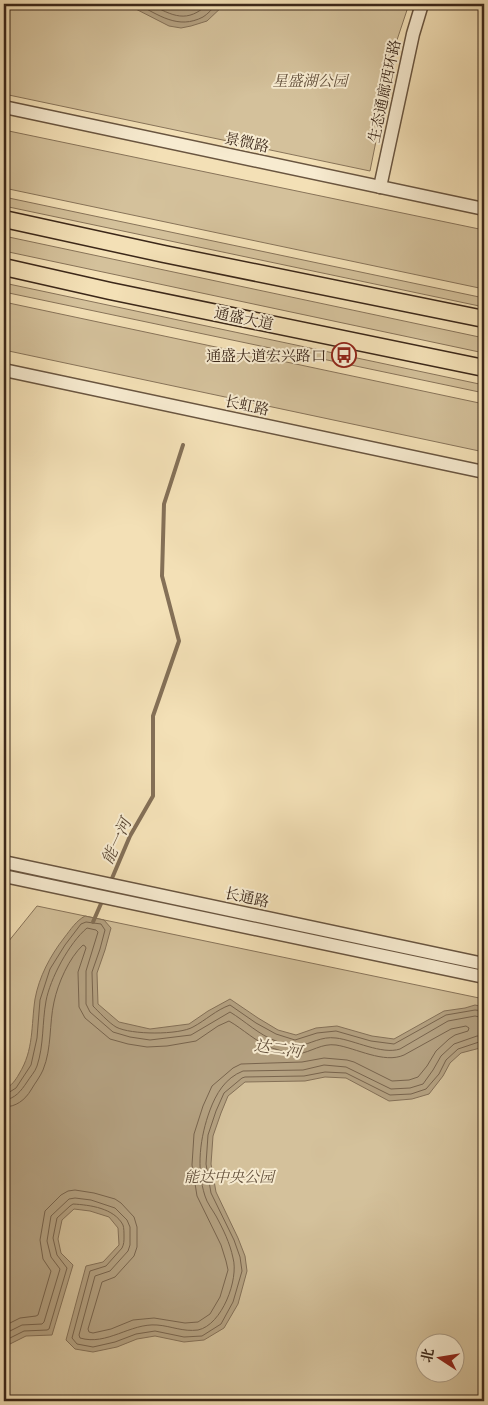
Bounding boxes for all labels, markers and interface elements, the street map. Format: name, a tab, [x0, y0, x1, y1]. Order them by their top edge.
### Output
street label: 生态通廊西环路	[363, 37, 405, 145]
park label: 星盛湖公园	[272, 70, 349, 91]
street label: 景微路	[223, 127, 271, 157]
street label: 通盛大道	[212, 301, 276, 335]
bus stop icon: 通盛大道宏兴路口	[331, 342, 357, 368]
place label: 通盛大道宏兴路口	[206, 345, 326, 366]
street label: 长虹路	[223, 390, 271, 420]
water label: 能一河	[95, 811, 138, 868]
street label: 长通路	[223, 882, 271, 912]
water label: 达二河	[253, 1033, 306, 1064]
park label: 能达中央公园	[184, 1166, 276, 1187]
north arrow	[416, 1332, 466, 1382]
text: 北	[416, 1346, 439, 1364]

